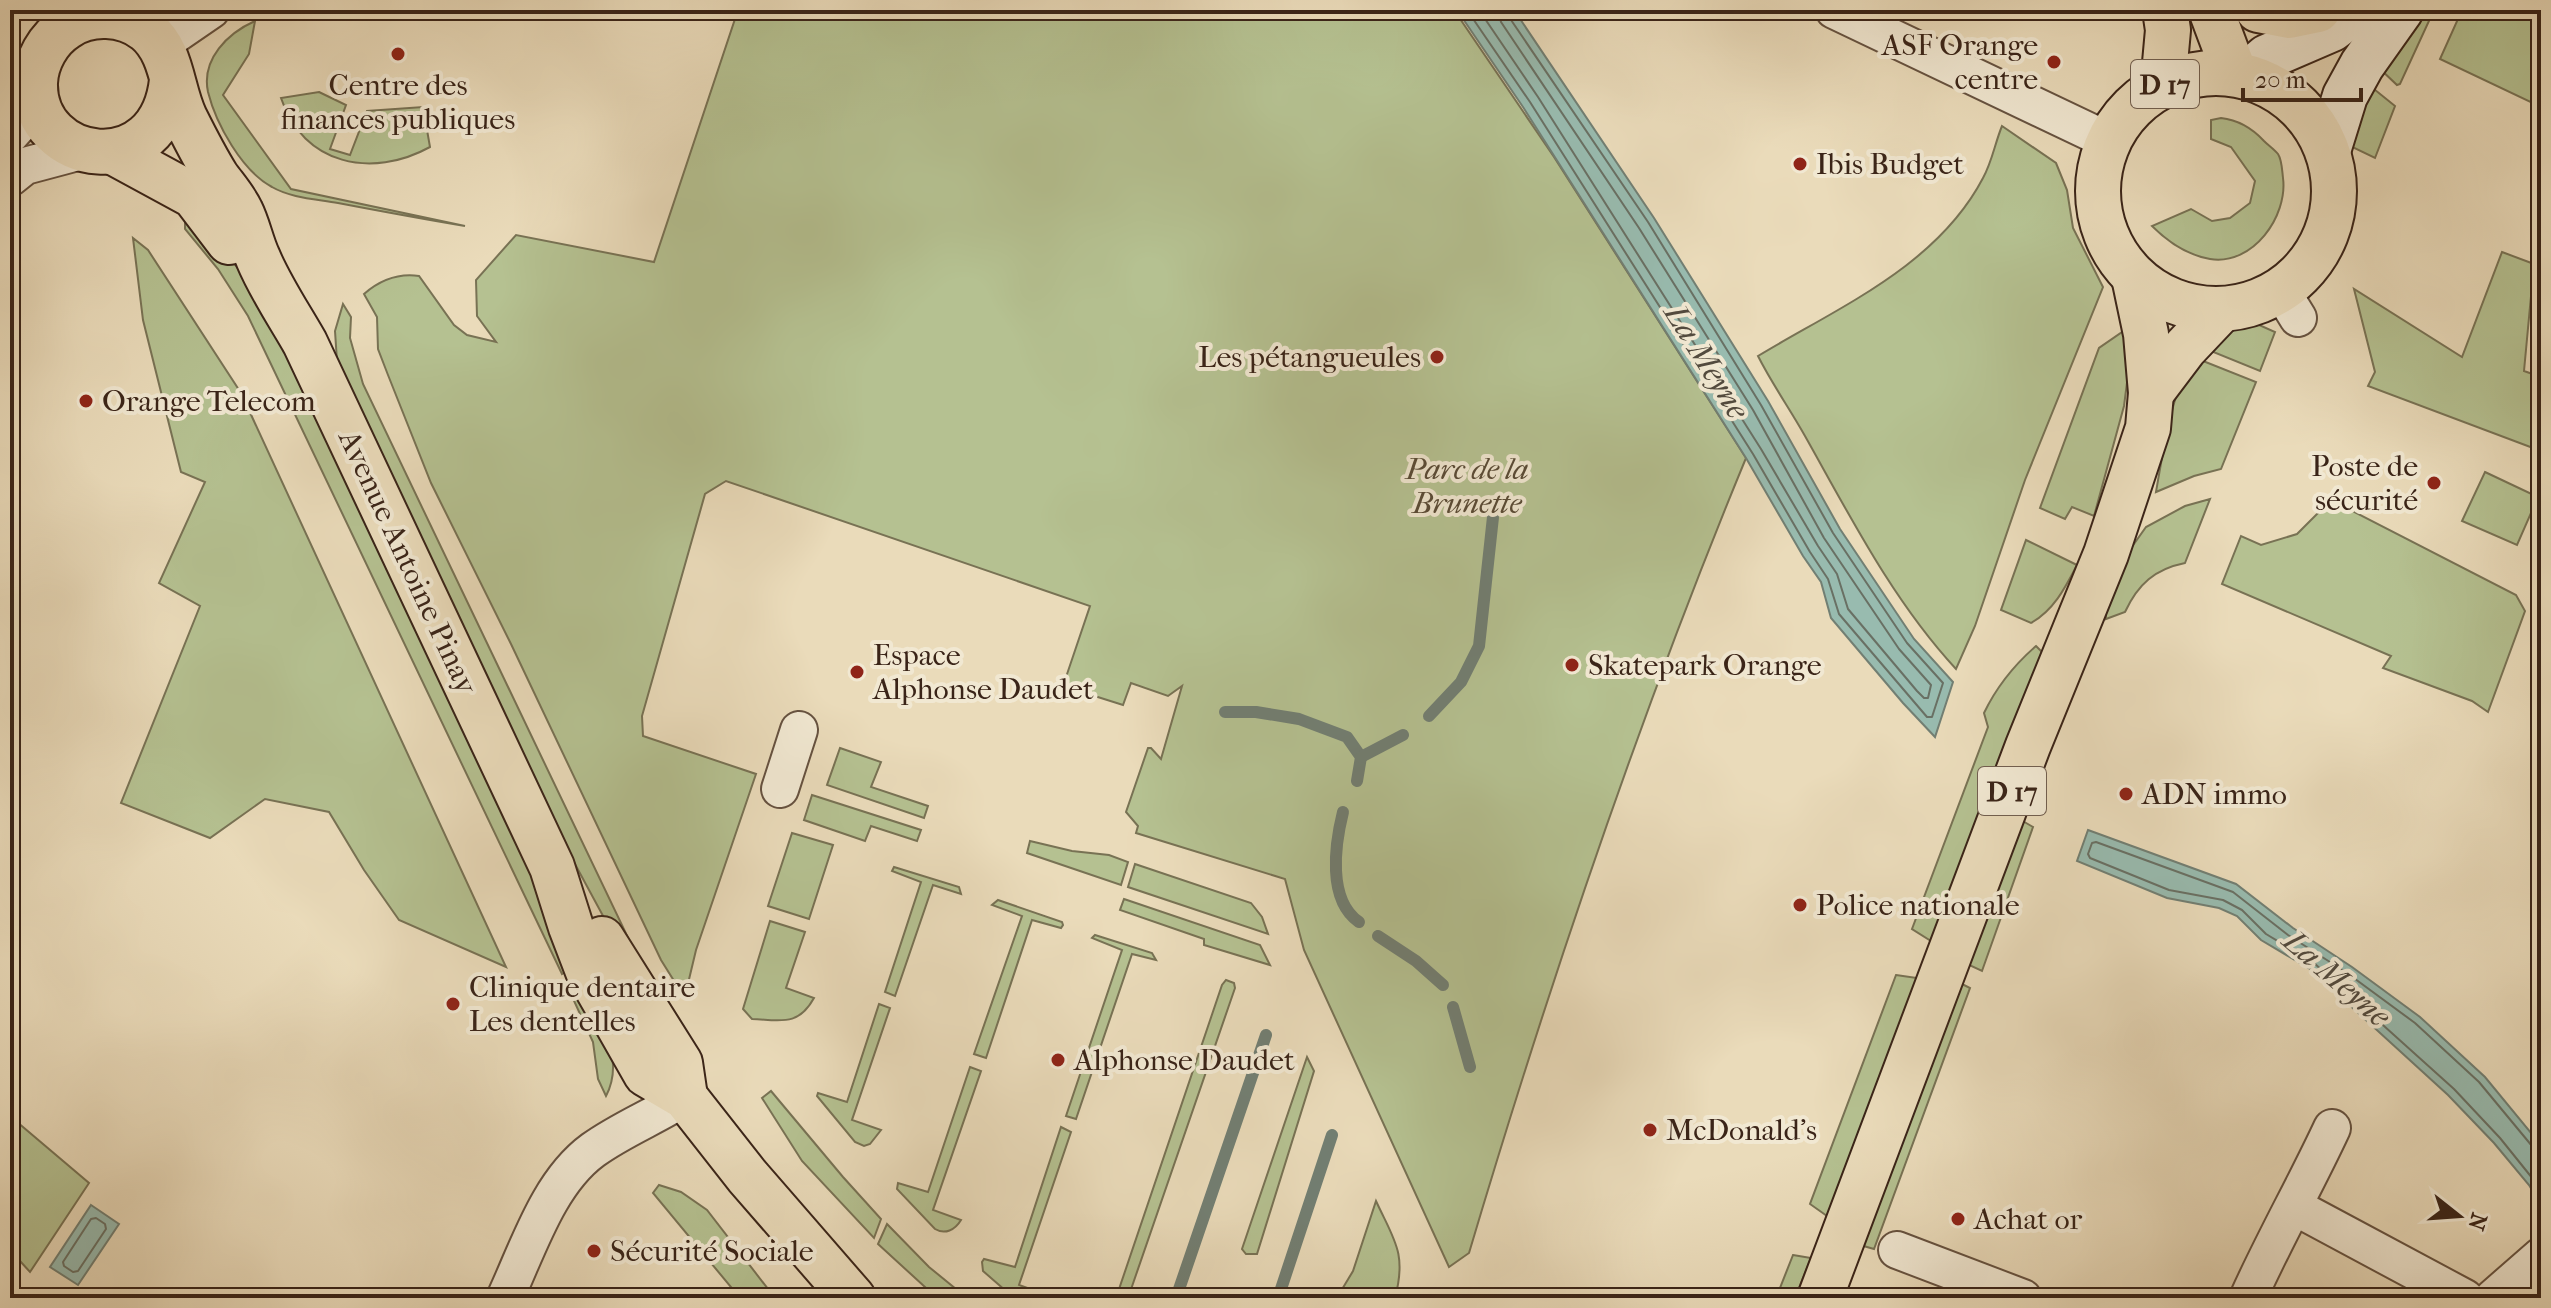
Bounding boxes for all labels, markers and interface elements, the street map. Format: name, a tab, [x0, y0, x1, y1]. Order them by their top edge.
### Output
place label: ASF Orange centre	[1881, 28, 2038, 97]
marker: Centre des finances publiques	[389, 45, 407, 63]
scale bar	[2243, 52, 2361, 102]
marker: ASF Orange centre	[2045, 53, 2063, 71]
road number: D 17	[2131, 60, 2199, 108]
text: 20 m	[2255, 66, 2306, 94]
place label: Centre des finances publiques	[281, 68, 515, 137]
place label: Ibis Budget	[1816, 147, 1964, 182]
marker: Ibis Budget	[1791, 155, 1809, 173]
water label: La Meyne	[1656, 295, 1757, 427]
place label: Les pétangueules	[1198, 340, 1421, 375]
marker: Les pétangueules	[1428, 348, 1446, 366]
place label: Orange Telecom	[102, 384, 316, 419]
marker: Orange Telecom	[77, 392, 95, 410]
street label: Avenue Antoine Pinay	[331, 424, 484, 700]
place label: Poste de sécurité	[2311, 449, 2418, 518]
park label: Parc de la Brunette	[1404, 452, 1528, 521]
marker: Poste de sécurité	[2425, 474, 2443, 492]
place label: Espace Alphonse Daudet	[872, 638, 1094, 707]
place label: Skatepark Orange	[1588, 648, 1822, 683]
marker: Skatepark Orange	[1563, 656, 1581, 674]
marker: Espace Alphonse Daudet	[848, 663, 866, 681]
road number: D 17	[1978, 767, 2046, 815]
place label: ADN immo	[2141, 777, 2287, 812]
marker: ADN immo	[2117, 785, 2135, 803]
place label: Police nationale	[1816, 888, 2020, 923]
marker: Police nationale	[1791, 896, 1809, 914]
water label: La Meyne	[2274, 921, 2398, 1035]
place label: Clinique dentaire Les dentelles	[469, 970, 695, 1039]
marker: Clinique dentaire Les dentelles	[444, 995, 462, 1013]
place label: Alphonse Daudet	[1073, 1043, 1295, 1078]
marker: Alphonse Daudet	[1049, 1051, 1067, 1069]
place label: McDonald's	[1666, 1113, 1817, 1148]
marker: McDonald's	[1641, 1121, 1659, 1139]
north arrow	[2419, 1176, 2499, 1256]
place label: Achat or	[1973, 1202, 2082, 1237]
marker: Achat or	[1949, 1210, 1967, 1228]
text: N	[2462, 1210, 2492, 1234]
place label: Sécurité Sociale	[610, 1234, 814, 1269]
marker: Sécurité Sociale	[585, 1242, 603, 1260]

